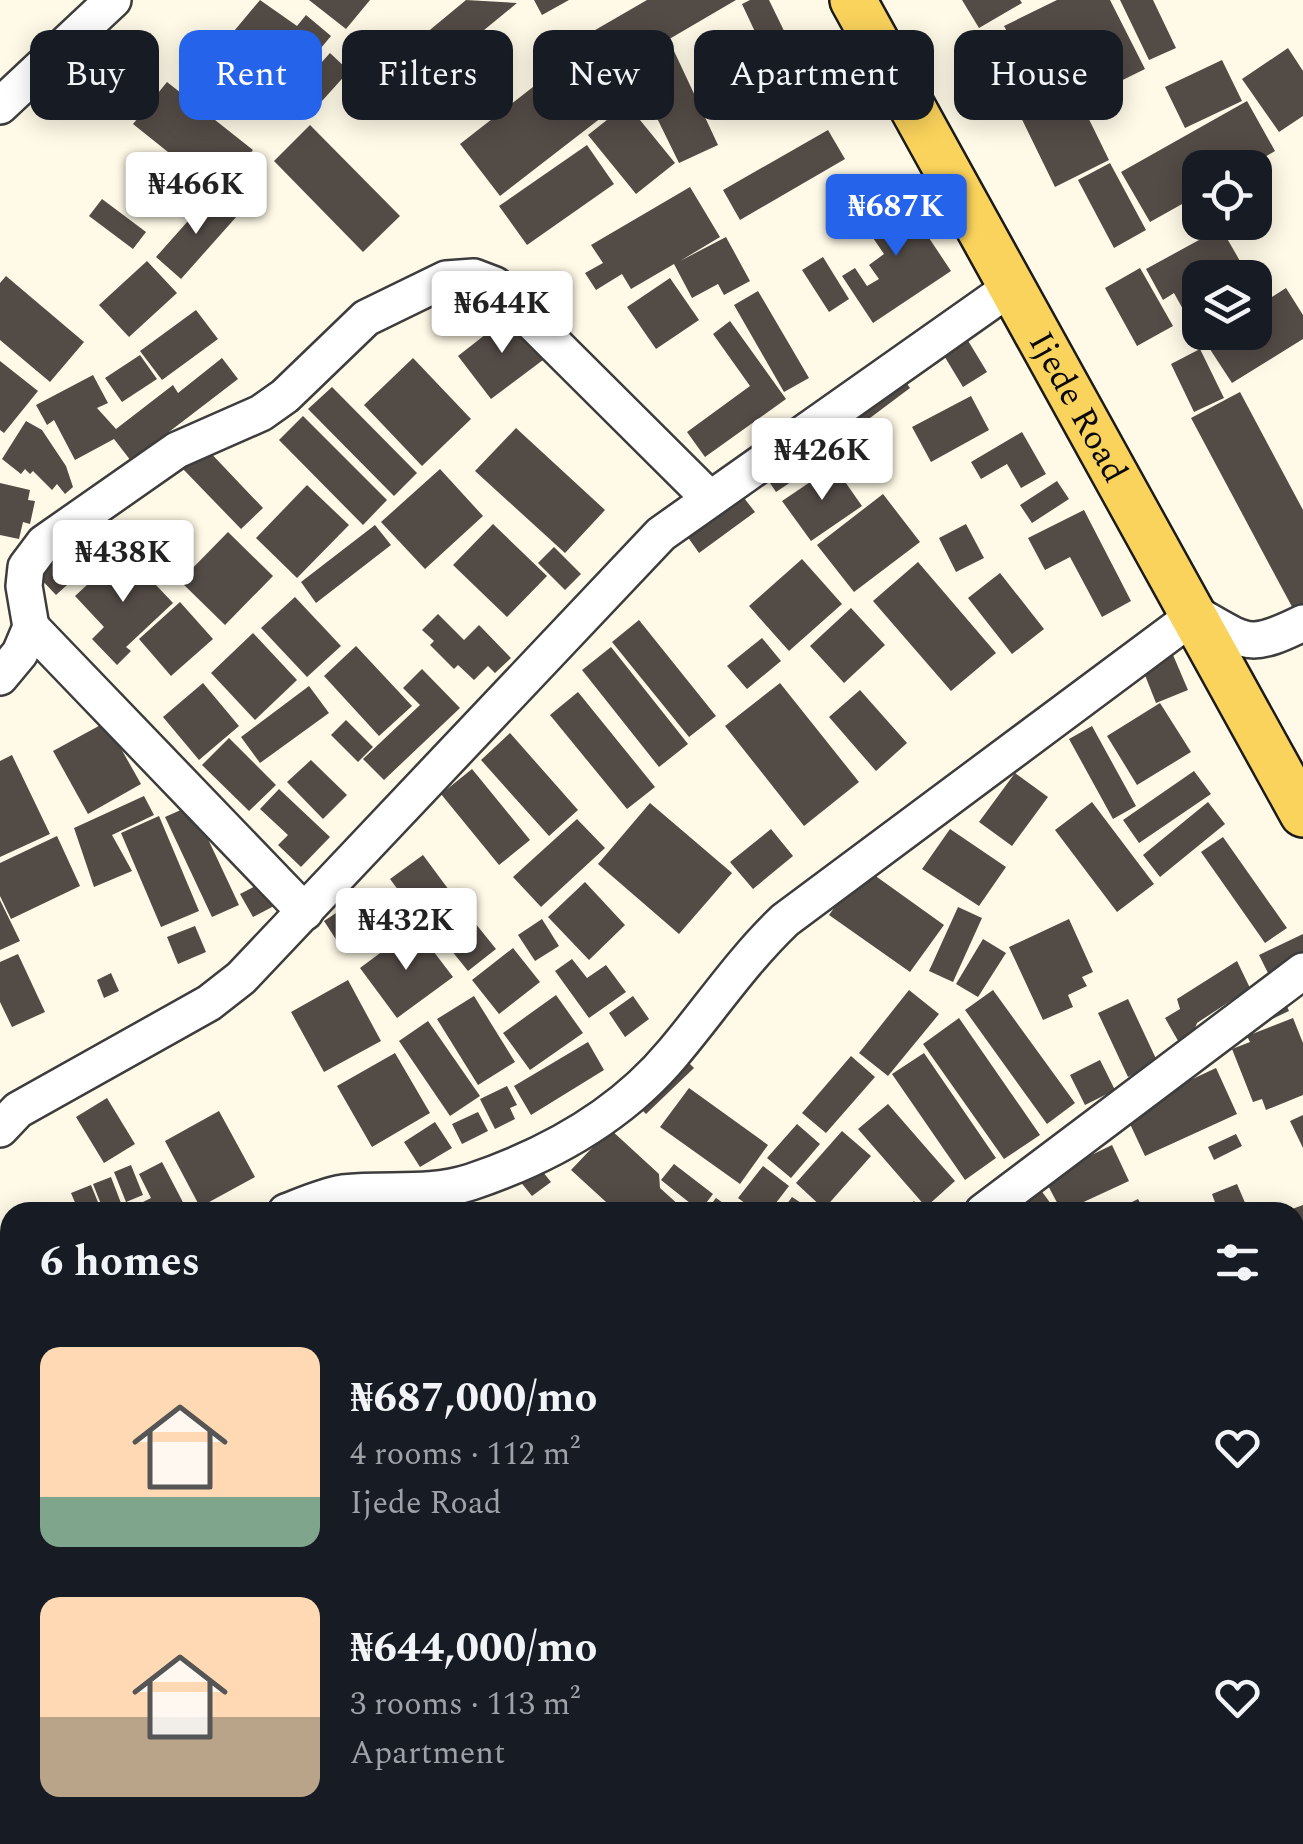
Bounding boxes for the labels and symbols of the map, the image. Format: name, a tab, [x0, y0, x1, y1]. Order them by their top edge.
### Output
pin: ₦466K	[126, 152, 266, 237]
pin: ₦687K	[826, 174, 966, 259]
pin: ₦644K	[432, 271, 572, 356]
street label: Ijede Road	[1015, 322, 1141, 492]
pin: ₦426K	[752, 418, 892, 503]
pin: ₦438K	[53, 520, 193, 605]
pin: ₦432K	[336, 888, 476, 973]

